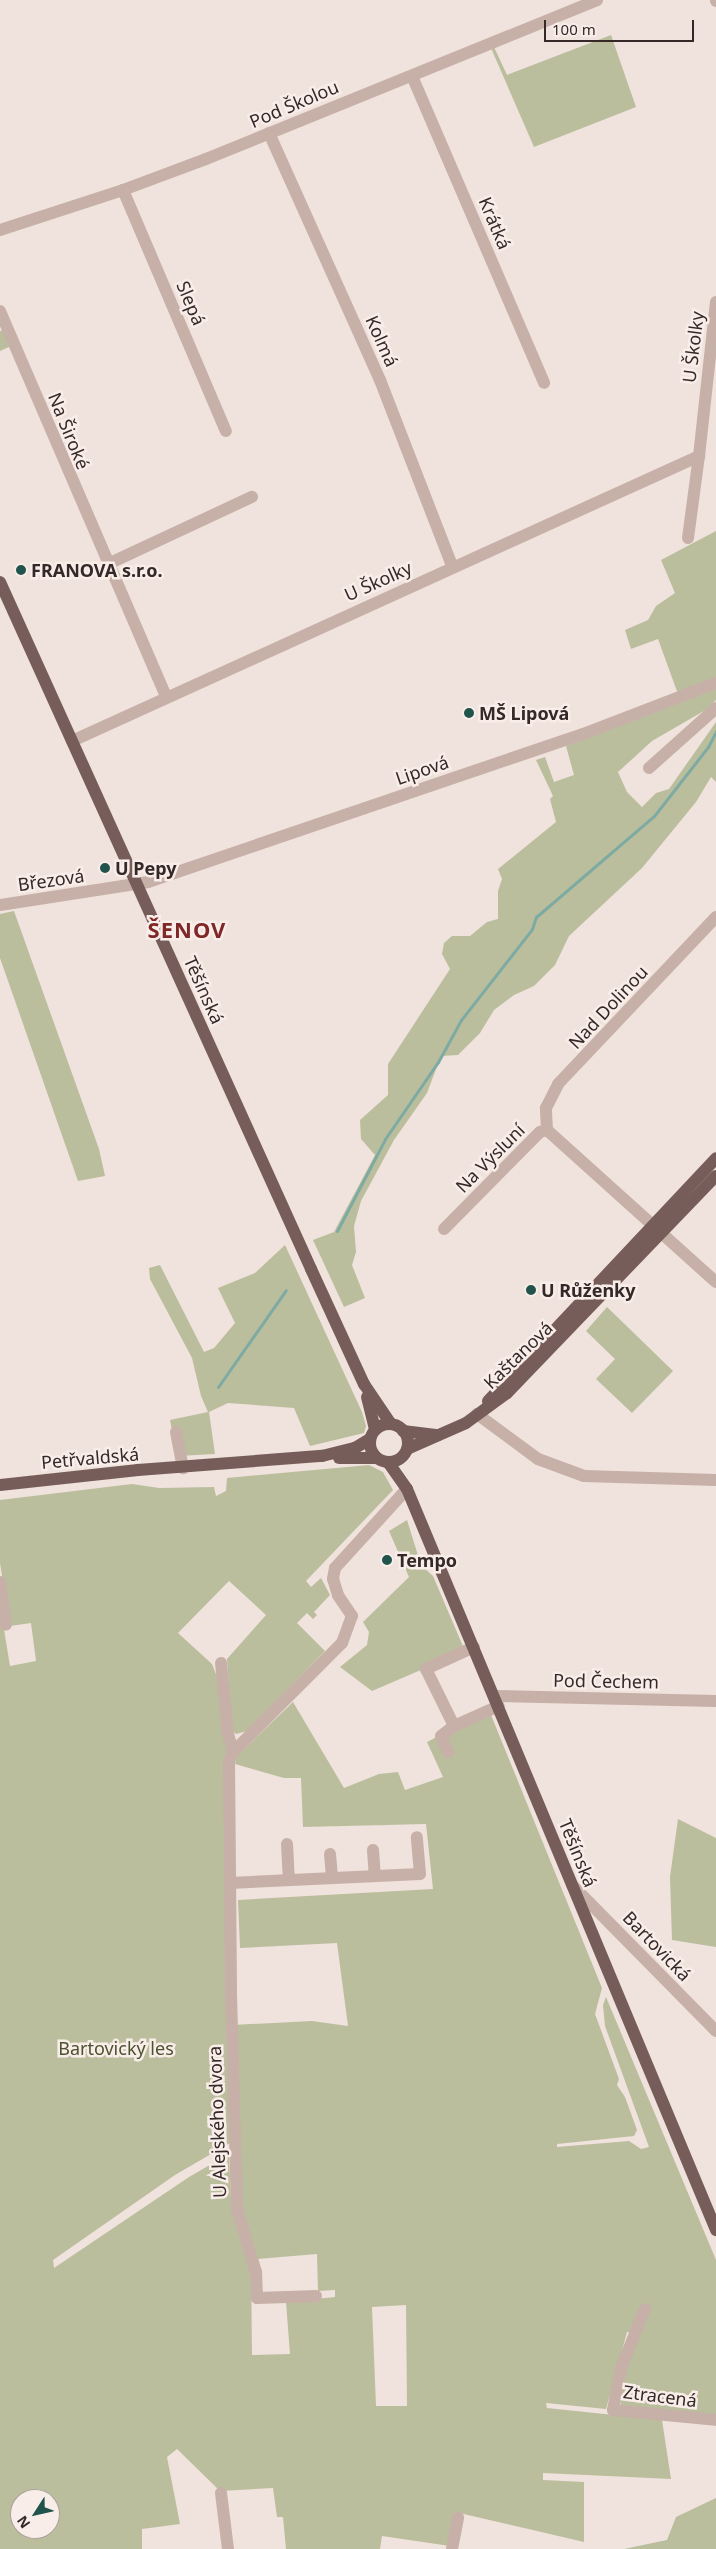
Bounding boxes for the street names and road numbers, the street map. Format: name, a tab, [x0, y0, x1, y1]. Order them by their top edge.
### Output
street label: Pod Školou	[246, 76, 342, 132]
street label: Krátká	[474, 194, 516, 252]
street label: Slepá	[172, 278, 210, 328]
street label: U Školky	[678, 310, 708, 384]
street label: Kolmá	[361, 312, 403, 370]
street label: Na Široké	[44, 390, 94, 472]
street label: U Školky	[341, 557, 415, 605]
street label: Lipová	[393, 751, 451, 789]
street label: Březová	[16, 865, 86, 895]
street label: Těšínská	[180, 953, 228, 1027]
street label: Nad Dolinou	[564, 961, 652, 1053]
street label: Na Výsluní	[451, 1119, 529, 1197]
street label: Kaštanová	[479, 1317, 557, 1393]
street label: Petřvaldská	[40, 1443, 140, 1473]
street label: Pod Čechem	[553, 1669, 659, 1693]
street label: Těšínská	[555, 1816, 601, 1890]
street label: Bartovická	[619, 1907, 695, 1985]
street label: U Alejského dvora	[204, 2046, 230, 2198]
street label: Ztracená	[622, 2381, 698, 2411]

